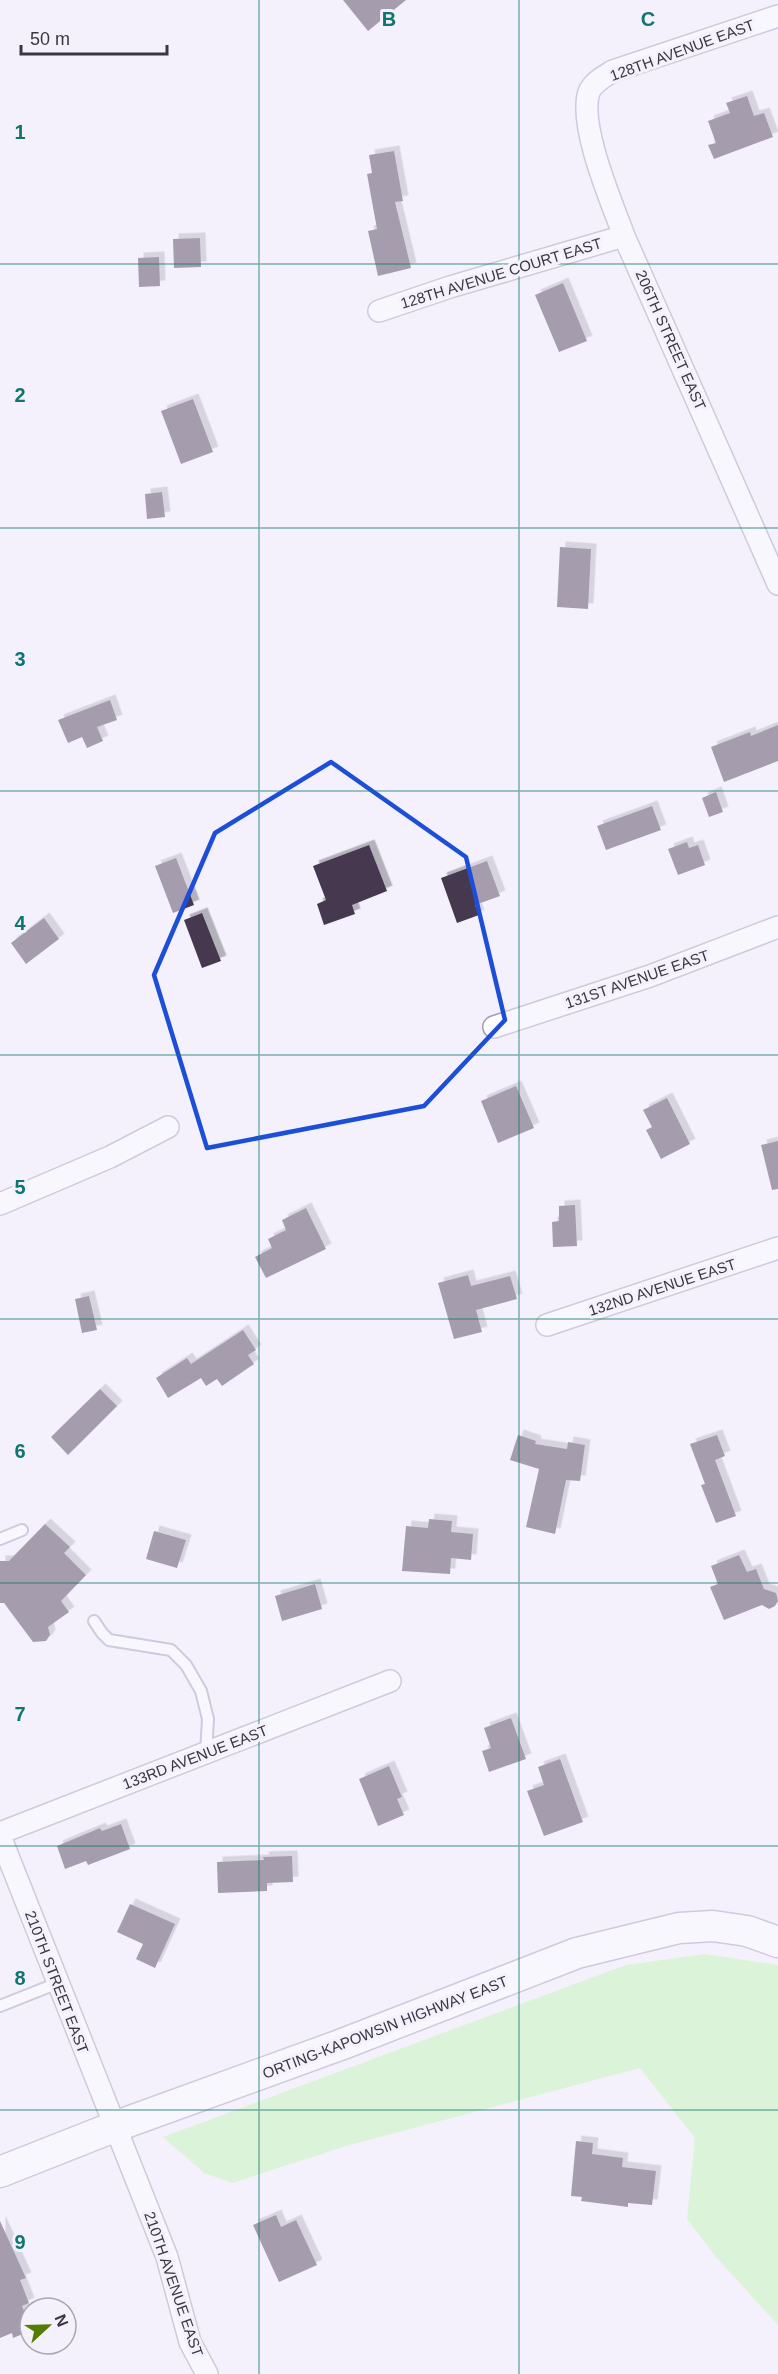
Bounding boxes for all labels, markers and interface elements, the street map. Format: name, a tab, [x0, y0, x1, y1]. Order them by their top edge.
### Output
text: B	[382, 8, 396, 30]
text: C	[641, 8, 655, 30]
street label: 128TH AVENUE EAST	[608, 16, 756, 84]
scale bar	[21, 18, 166, 56]
text: 50 m	[30, 29, 70, 49]
text: 1	[14, 121, 26, 143]
street label: 128TH AVENUE COURT EAST	[398, 234, 604, 312]
street label: 206TH STREET EAST	[632, 267, 710, 413]
text: 2	[14, 384, 26, 406]
text: 3	[14, 648, 26, 670]
text: 4	[14, 912, 26, 934]
street label: 131ST AVENUE EAST	[563, 946, 711, 1012]
text: 5	[14, 1176, 26, 1198]
street label: 132ND AVENUE EAST	[586, 1255, 738, 1319]
text: 6	[14, 1440, 26, 1462]
text: 7	[14, 1703, 26, 1725]
street label: 133RD AVENUE EAST	[120, 1721, 270, 1793]
street label: 210TH STREET EAST	[22, 1908, 92, 2056]
text: 8	[14, 1967, 26, 1989]
street label: ORTING-KAPOWSIN HIGHWAY EAST	[260, 1972, 510, 2082]
street label: 210TH AVENUE EAST	[141, 2209, 207, 2359]
text: 9	[14, 2231, 26, 2253]
north arrow	[18, 2296, 78, 2356]
text: N	[51, 2312, 71, 2329]

